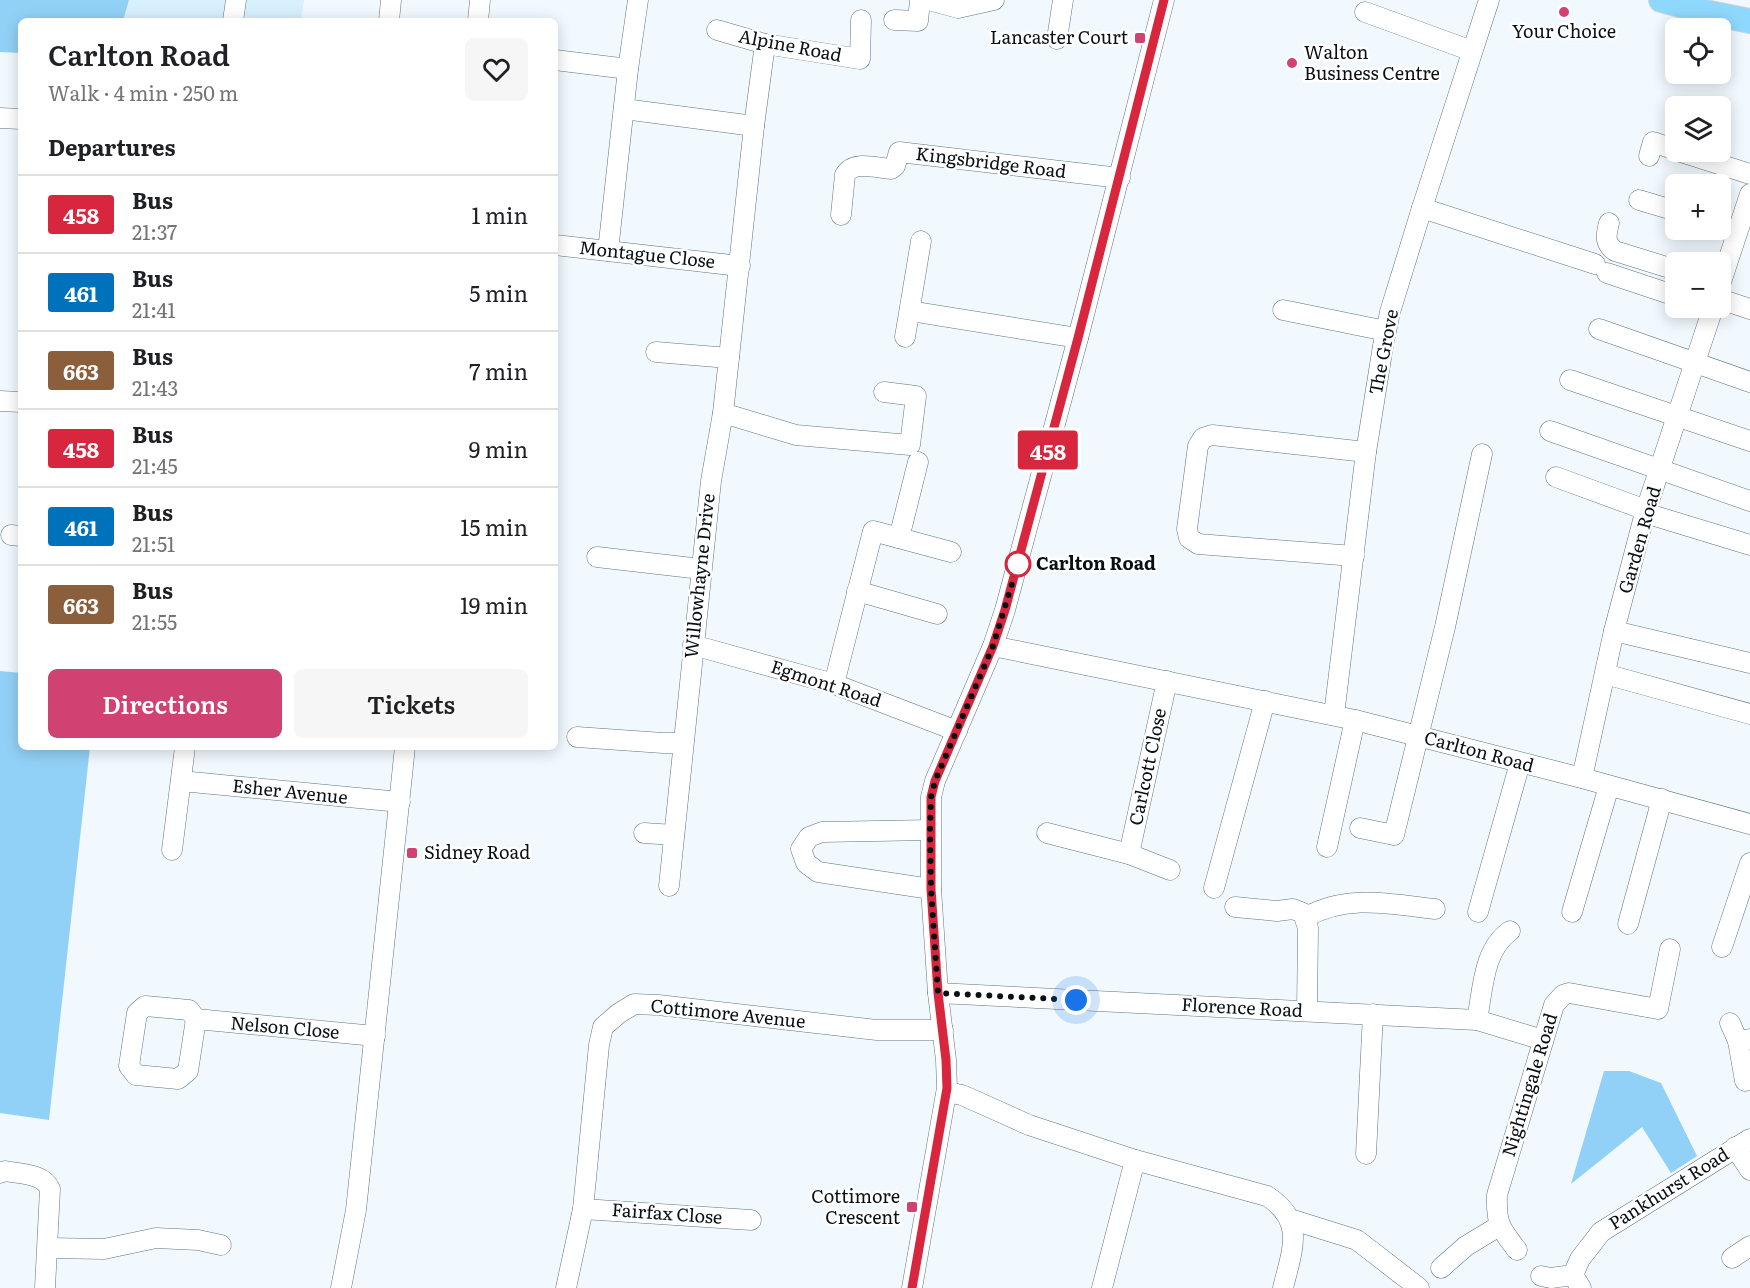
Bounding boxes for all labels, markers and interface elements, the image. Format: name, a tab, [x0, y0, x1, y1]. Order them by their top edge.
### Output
marker: Your Choice	[1557, 5, 1571, 19]
place label: Your Choice	[1512, 17, 1616, 44]
map controls	[1665, 18, 1731, 318]
button: locate	[1665, 18, 1731, 84]
street label: Alpine Road	[736, 21, 844, 68]
place label: Lancaster Court	[990, 23, 1129, 50]
marker: Lancaster Court	[1133, 31, 1147, 45]
text: Carlton Road	[48, 33, 230, 75]
button: heart	[465, 38, 528, 101]
place label: Walton Business Centre	[1304, 38, 1440, 86]
marker: Walton Business Centre	[1285, 56, 1299, 70]
text: Walk · 4 min · 250 m	[48, 77, 238, 107]
button: layers	[1665, 96, 1731, 162]
text: Departures	[48, 130, 175, 163]
street label: Kingsbridge Road	[914, 139, 1068, 184]
button: +	[1665, 174, 1731, 240]
text: Bus	[132, 183, 173, 216]
text: 1 min	[471, 198, 528, 231]
text: 458	[63, 199, 99, 230]
text: 21:37	[132, 216, 177, 246]
street label: Montague Close	[578, 233, 717, 274]
button: −	[1665, 252, 1731, 318]
text: Bus	[132, 261, 173, 294]
text: 5 min	[469, 276, 528, 309]
text: 461	[64, 277, 98, 308]
text: 21:41	[132, 294, 176, 324]
street label: The Grove	[1361, 307, 1404, 397]
text: Bus	[132, 339, 173, 372]
text: 7 min	[469, 354, 528, 387]
text: 663	[63, 355, 99, 386]
text: 21:43	[132, 372, 178, 402]
text: Bus	[132, 417, 173, 450]
line badge: 458	[1014, 430, 1082, 470]
text: 9 min	[469, 432, 528, 465]
text: 458	[63, 433, 99, 464]
text: 458	[1030, 435, 1066, 466]
text: 21:45	[132, 450, 178, 480]
street label: Garden Road	[1610, 483, 1667, 596]
street label: Willowhayne Drive	[676, 492, 721, 660]
text: Bus	[132, 495, 173, 528]
text: 15 min	[460, 510, 528, 543]
text: 461	[64, 511, 98, 542]
text: 21:51	[132, 528, 175, 558]
place label: Carlton Road	[1036, 549, 1156, 576]
marker: Carlton Road	[1005, 551, 1031, 577]
text: Bus	[132, 573, 173, 606]
text: 19 min	[460, 588, 528, 621]
text: 663	[63, 589, 99, 620]
text: 21:55	[132, 606, 177, 636]
street label: Egmont Road	[768, 652, 885, 713]
button: Directions	[48, 669, 282, 738]
button: Tickets	[294, 669, 528, 738]
street label: Carlcott Close	[1121, 706, 1172, 828]
street label: Carlton Road	[1421, 723, 1537, 778]
street label: Esher Avenue	[231, 771, 349, 810]
place label: Sidney Road	[424, 838, 530, 865]
marker: Sidney Road	[405, 846, 419, 860]
your location	[1061, 985, 1091, 1015]
street label: Florence Road	[1181, 990, 1304, 1023]
street label: Cottimore Avenue	[649, 991, 807, 1034]
street label: Nelson Close	[230, 1008, 341, 1045]
street label: Nightingale Road	[1494, 1009, 1563, 1160]
street label: Pankhurst Road	[1603, 1140, 1734, 1236]
place label: Cottimore Crescent	[811, 1182, 901, 1230]
street label: Fairfax Close	[611, 1195, 723, 1230]
marker: Cottimore Crescent	[905, 1200, 919, 1214]

